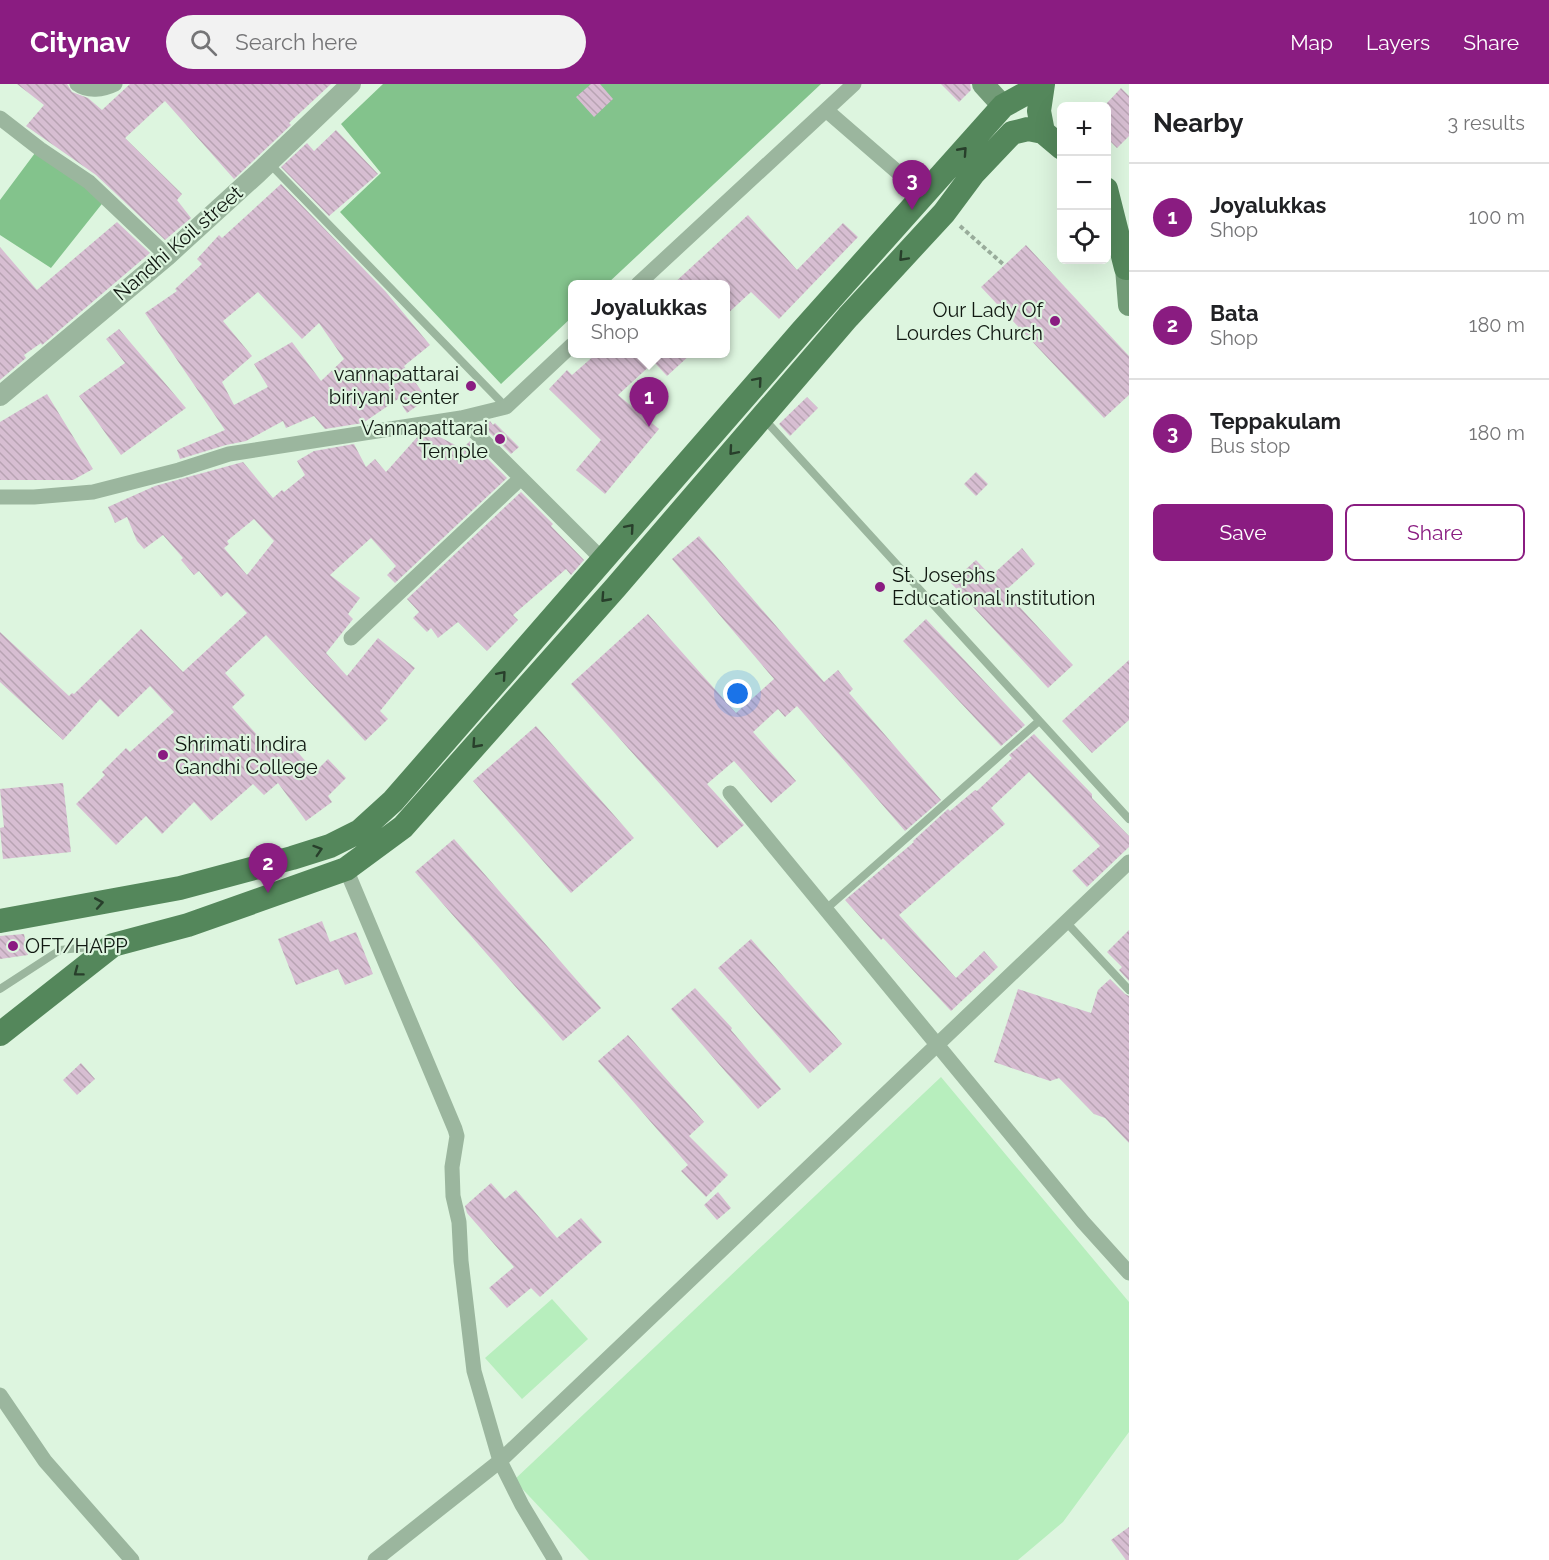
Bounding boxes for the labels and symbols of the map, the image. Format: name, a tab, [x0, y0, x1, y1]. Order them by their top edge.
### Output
one-way arrow	[956, 147, 967, 158]
pin: 3	[892, 160, 932, 210]
street label: Nandhi Koil street	[109, 180, 248, 306]
one-way arrow	[899, 250, 910, 261]
place label: Our Lady Of Lourdes Church	[896, 298, 1044, 345]
marker: Our Lady Of Lourdes Church	[1048, 314, 1062, 328]
place label: vannapattarai biriyani center	[329, 362, 459, 409]
one-way arrow	[751, 377, 762, 388]
pin: 1	[630, 378, 668, 427]
marker: vannapattarai biriyani center	[464, 379, 478, 393]
place label: Vannapattarai Temple	[361, 416, 488, 463]
marker: Vannapattarai Temple	[493, 432, 507, 446]
one-way arrow	[729, 444, 740, 455]
one-way arrow	[623, 524, 634, 535]
place label: St. Josephs Educational institution	[892, 563, 1095, 610]
marker: St. Josephs Educational institution	[873, 580, 887, 594]
one-way arrow	[601, 591, 612, 602]
one-way arrow	[495, 671, 506, 682]
your location	[723, 679, 752, 708]
place label: Shrimati Indira Gandhi College	[175, 732, 318, 779]
one-way arrow	[472, 737, 483, 748]
marker: Shrimati Indira Gandhi College	[156, 748, 170, 762]
pin: 2	[248, 844, 288, 893]
one-way arrow	[312, 845, 323, 857]
one-way arrow	[94, 897, 104, 910]
place label: OFT/HAPP	[25, 934, 128, 958]
marker: OFT/HAPP	[6, 939, 20, 953]
one-way arrow	[74, 965, 85, 976]

